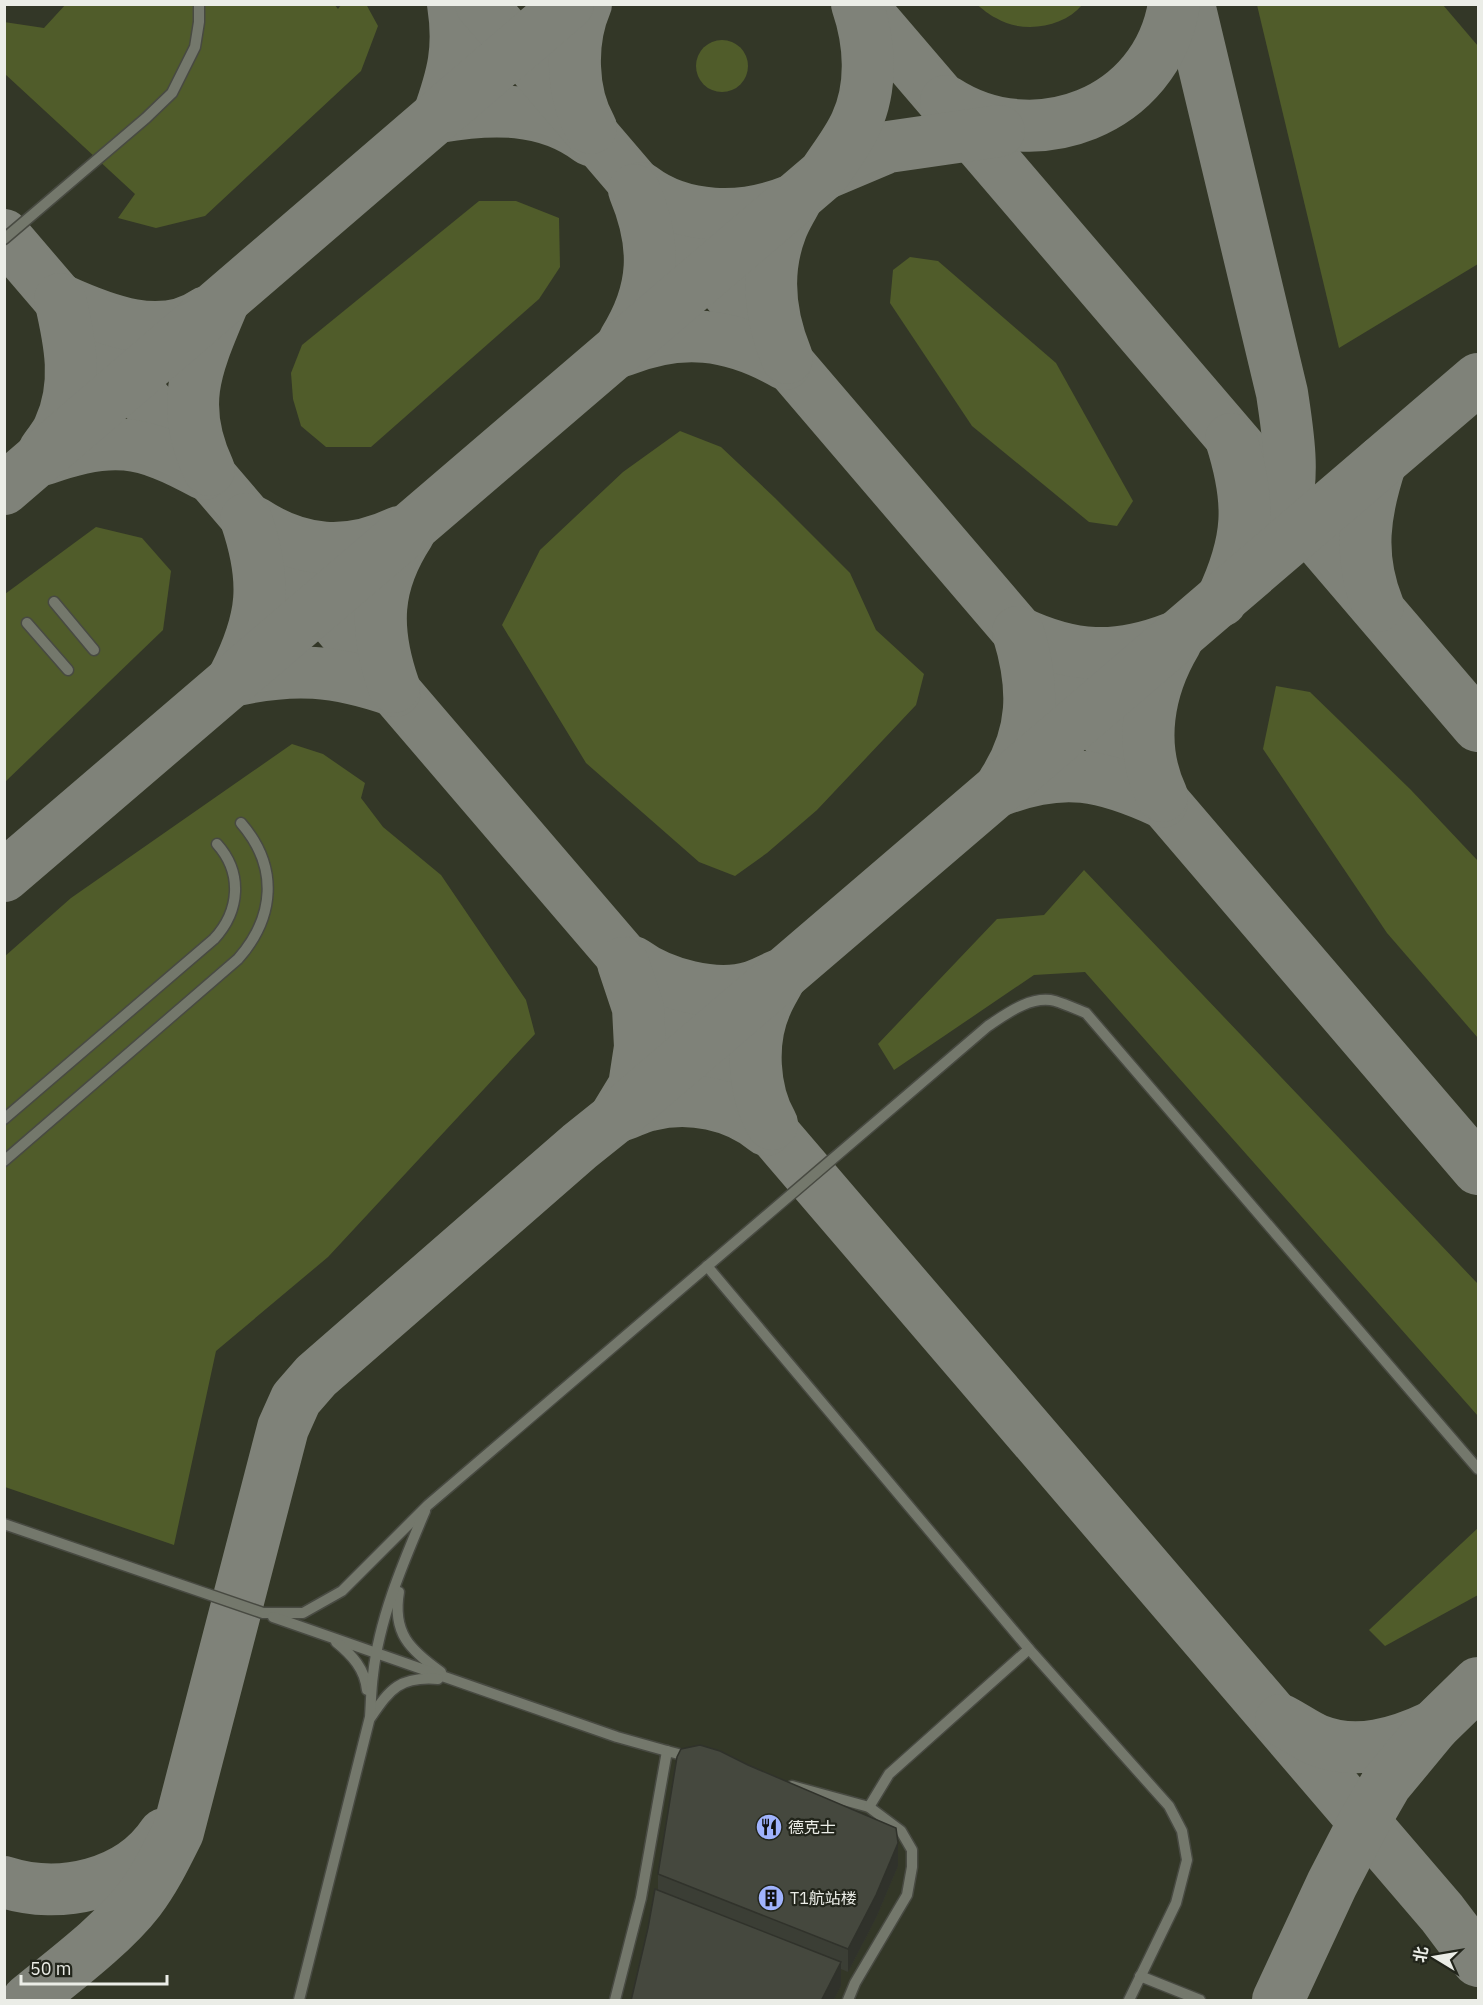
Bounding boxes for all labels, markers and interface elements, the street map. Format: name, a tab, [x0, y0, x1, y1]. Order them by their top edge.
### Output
restaurant icon: 德克士	[754, 1812, 784, 1842]
place label: 德克士	[788, 1817, 836, 1837]
building icon: T1航站楼	[756, 1883, 786, 1913]
place label: T1航站楼	[790, 1888, 857, 1908]
north arrow	[1405, 1927, 1465, 1987]
text: 北	[1409, 1944, 1432, 1964]
scale bar	[21, 1948, 166, 1986]
text: 50 m	[30, 1957, 72, 1980]

